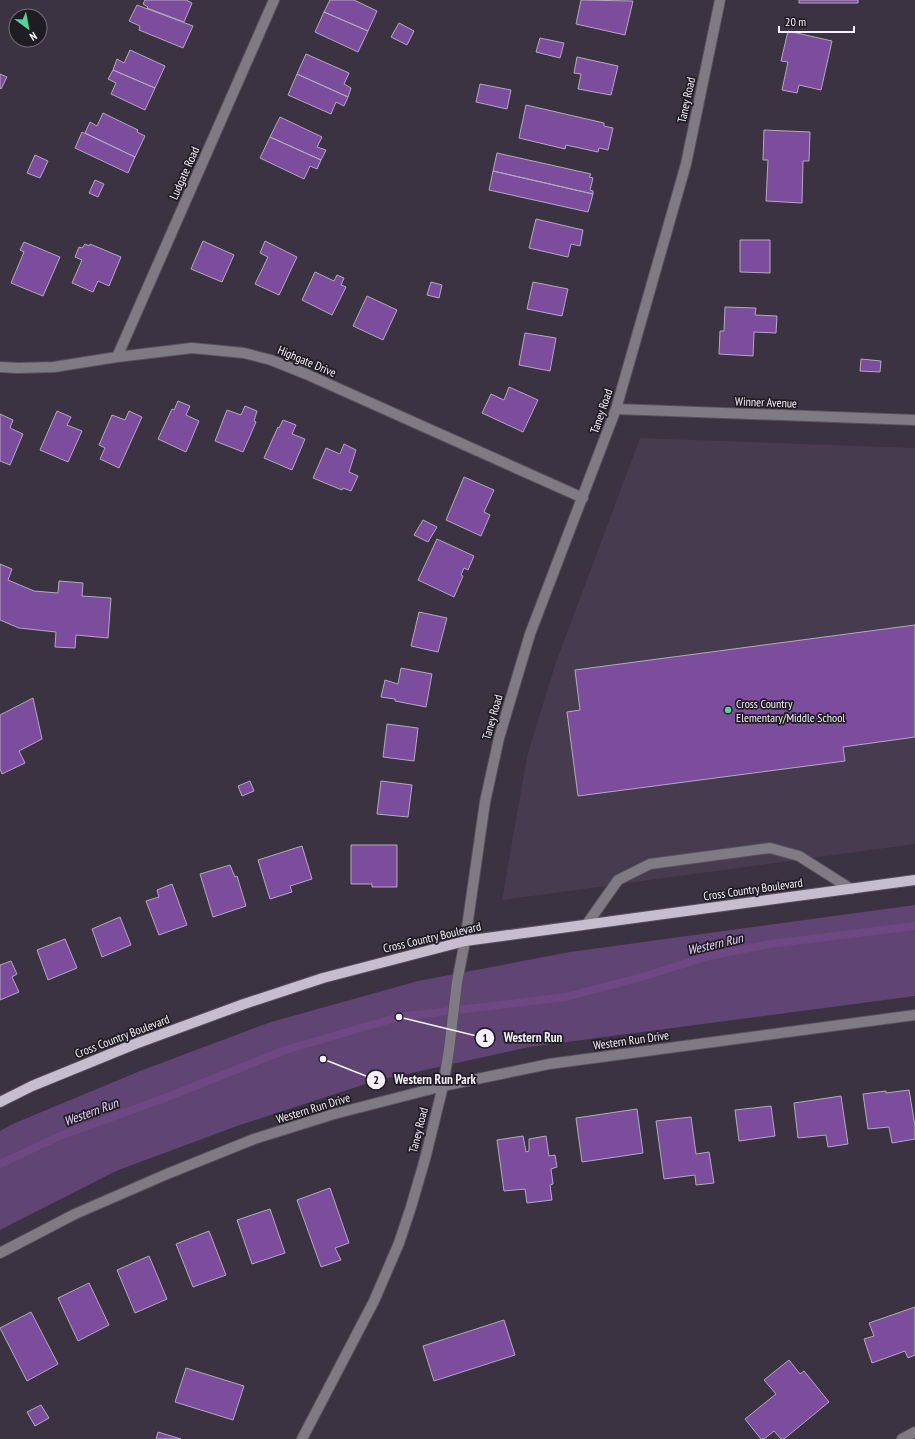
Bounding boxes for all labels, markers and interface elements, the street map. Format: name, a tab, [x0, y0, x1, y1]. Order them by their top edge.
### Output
north arrow	[8, 8, 48, 48]
scale bar	[779, 8, 854, 34]
text: 20 m	[785, 14, 806, 29]
text: N	[27, 29, 40, 44]
street label: Taney Road	[674, 76, 698, 124]
street label: Ludgate Road	[166, 144, 202, 202]
street label: Highgate Drive	[276, 342, 338, 380]
street label: Taney Road	[586, 387, 616, 435]
street label: Winner Avenue	[735, 393, 797, 411]
street label: Taney Road	[478, 693, 506, 741]
place label: Cross Country Elementary/Middle School	[736, 696, 845, 725]
marker: Cross Country Elementary/Middle School	[723, 705, 733, 715]
street label: Cross Country Boulevard	[702, 875, 804, 903]
street label: Cross Country Boulevard	[382, 918, 482, 956]
water label: Western Run	[686, 929, 746, 959]
street label: Cross Country Boulevard	[73, 1011, 171, 1061]
callout: Western Run	[475, 1025, 570, 1050]
street label: Western Run Drive	[592, 1027, 670, 1053]
text: Western Run	[503, 1029, 563, 1046]
text: 1	[482, 1030, 488, 1045]
callout: Western Run Park	[366, 1067, 484, 1092]
text: Western Run Park	[393, 1071, 477, 1088]
text: 2	[373, 1072, 379, 1087]
street label: Western Run Drive	[274, 1090, 352, 1126]
water label: Western Run	[62, 1094, 122, 1130]
street label: Taney Road	[405, 1106, 431, 1154]

